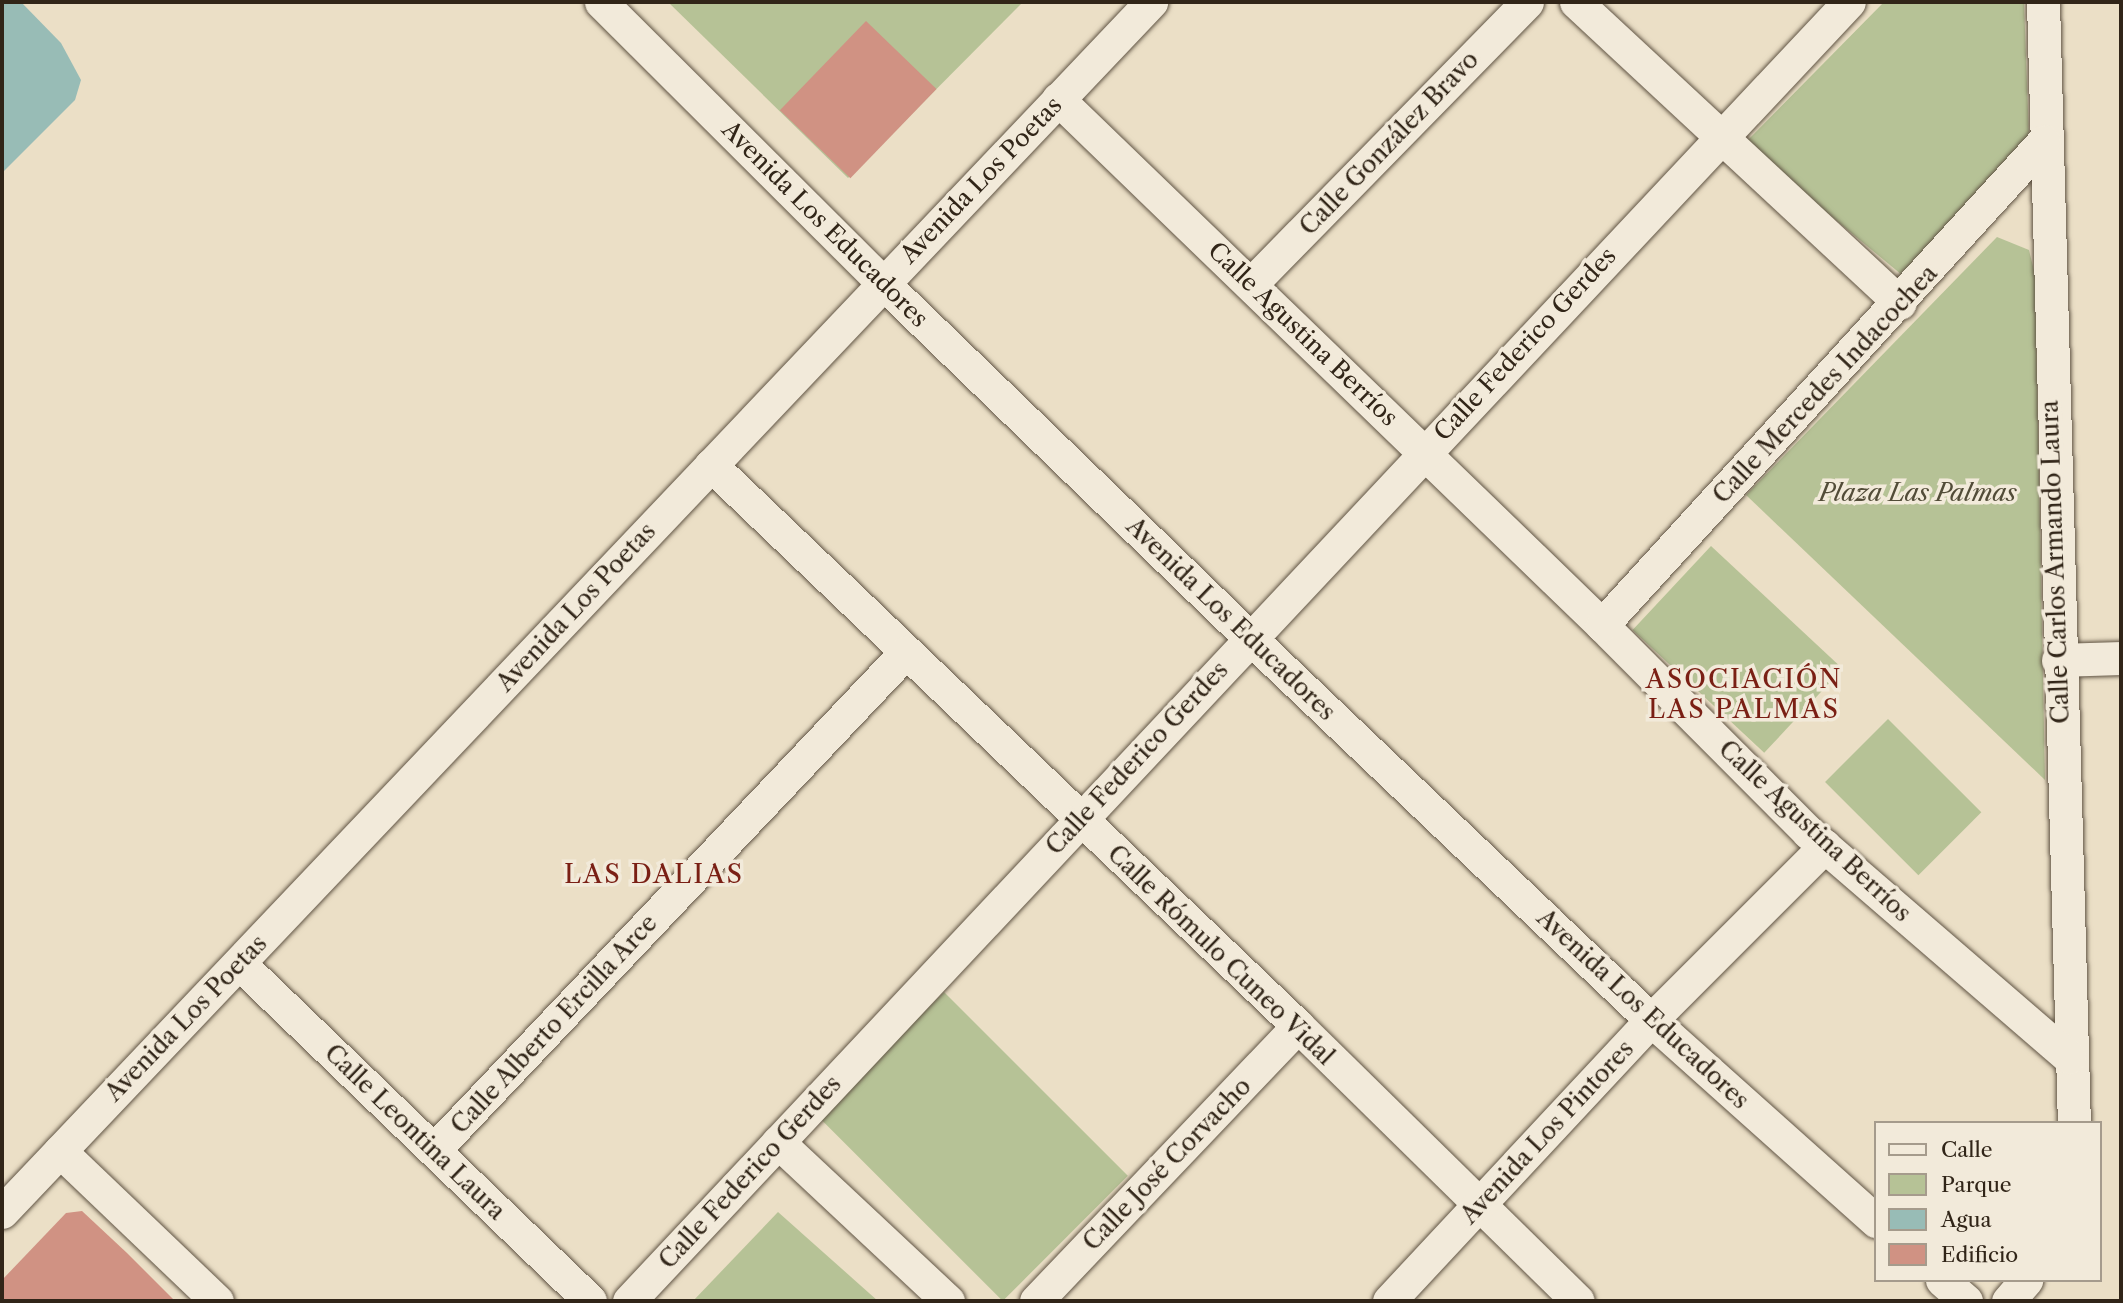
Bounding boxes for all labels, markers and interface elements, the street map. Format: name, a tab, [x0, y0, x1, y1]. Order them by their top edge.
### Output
street label: Calle González Bravo	[1294, 45, 1484, 241]
street label: Avenida Los Poetas	[894, 91, 1068, 269]
street label: Avenida Los Educadores	[716, 115, 934, 333]
street label: Calle Agustina Berríos	[1202, 236, 1404, 432]
street label: Calle Federico Gerdes	[1428, 241, 1622, 447]
street label: Calle Mercedes Indacochea	[1707, 259, 1943, 509]
street label: Calle Carlos Armando Laura	[2035, 399, 2075, 725]
park label: Plaza Las Palmas	[1819, 479, 2017, 507]
street label: Avenida Los Educadores	[1120, 512, 1342, 726]
street label: Avenida Los Poetas	[490, 517, 662, 697]
street label: Calle Federico Gerdes	[1040, 655, 1234, 861]
district label: ASOCIACIÓN LAS PALMAS	[1647, 664, 1841, 726]
street label: Calle Agustina Berríos	[1712, 734, 1918, 928]
street label: Calle Rómulo Cuneo Vidal	[1101, 839, 1341, 1071]
district label: LAS DALIAS	[565, 859, 743, 891]
street label: Avenida Los Educadores	[1531, 903, 1755, 1115]
street label: Calle Alberto Ercilla Arce	[444, 908, 664, 1140]
street label: Avenida Los Poetas	[99, 929, 273, 1107]
street label: Avenida Los Pintores	[1454, 1034, 1640, 1230]
street label: Calle Leontina Laura	[319, 1038, 511, 1226]
street label: Calle Federico Gerdes	[653, 1069, 847, 1275]
street label: Calle José Corvacho	[1077, 1072, 1257, 1256]
legend	[1874, 1121, 2102, 1282]
text: Calle	[1941, 1137, 1993, 1162]
text: Parque	[1941, 1172, 2012, 1197]
text: Agua	[1941, 1207, 1992, 1232]
text: Edificio	[1941, 1242, 2018, 1267]

